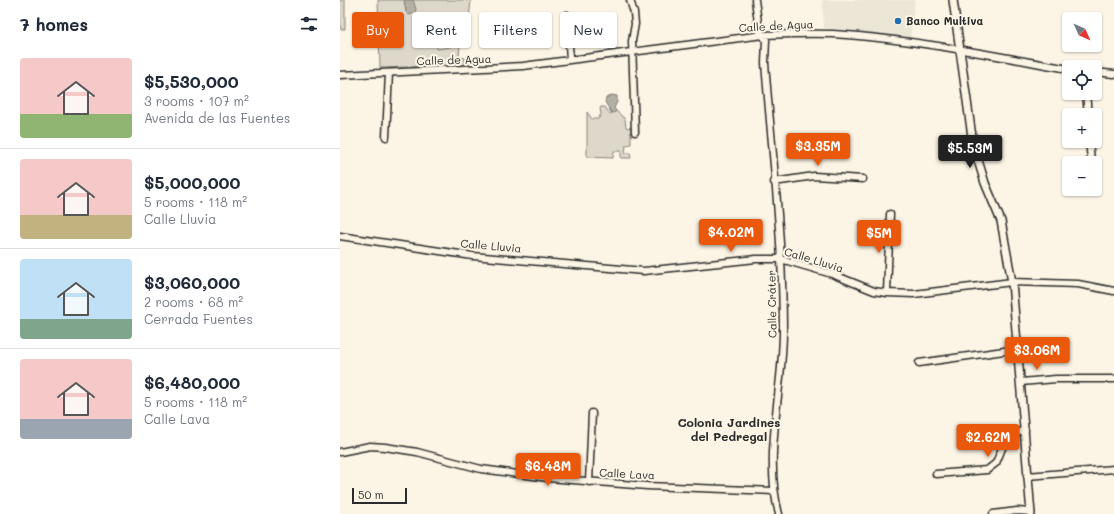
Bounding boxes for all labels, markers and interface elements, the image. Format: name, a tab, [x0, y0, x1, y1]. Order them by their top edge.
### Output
chip: Buy	[352, 12, 404, 48]
chip: Rent	[412, 12, 471, 48]
chip: Filters	[479, 12, 552, 48]
chip: New	[560, 12, 617, 48]
north arrow	[1062, 12, 1102, 52]
map controls	[1062, 12, 1102, 196]
text: 7 homes	[20, 13, 88, 35]
icon: filters	[298, 13, 320, 35]
place label: Banco Multiva	[906, 13, 983, 28]
street label: Calle de Agua	[738, 16, 814, 35]
marker: Banco Multiva	[893, 16, 903, 26]
street label: Calle de Agua	[416, 51, 492, 68]
button: locate	[1062, 60, 1102, 100]
text: $5,530,000	[144, 70, 239, 92]
icon: home	[52, 74, 100, 122]
text: 3 rooms · 107 m²	[144, 92, 249, 109]
button: +	[1062, 108, 1102, 148]
text: Avenida de las Fuentes	[144, 109, 290, 126]
pin: $3.35M	[785, 133, 851, 167]
pin: $5.53M	[937, 135, 1003, 169]
text: $3.35M	[795, 137, 841, 154]
text: $5.53M	[947, 139, 993, 156]
button: −	[1062, 156, 1102, 196]
text: $5,000,000	[144, 171, 240, 193]
icon: home	[52, 175, 100, 223]
text: 5 rooms · 118 m²	[144, 193, 247, 210]
text: Calle Lluvia	[144, 210, 216, 227]
pin: $4.02M	[698, 219, 764, 253]
pin: $5M	[860, 220, 898, 254]
text: $4.02M	[708, 223, 754, 240]
text: $5M	[866, 224, 892, 241]
street label: Calle Lluvia	[460, 235, 522, 256]
street label: Calle Lluvia	[783, 243, 846, 276]
street label: Calle Cráter	[763, 270, 780, 338]
text: $3,060,000	[144, 271, 240, 293]
icon: home	[52, 275, 100, 323]
text: 2 rooms · 68 m²	[144, 293, 243, 310]
text: Cerrada Fuentes	[144, 310, 253, 327]
pin: $3.06M	[1004, 337, 1070, 371]
text: $3.06M	[1014, 341, 1060, 358]
text: $6,480,000	[144, 371, 240, 393]
icon: home	[52, 375, 100, 423]
text: 5 rooms · 118 m²	[144, 393, 247, 410]
text: Calle Lava	[144, 410, 210, 427]
district label: Colonia Jardines del Pedregal	[678, 414, 780, 444]
pin: $2.62M	[955, 424, 1021, 458]
text: $2.62M	[966, 428, 1010, 445]
pin: $6.48M	[515, 453, 581, 487]
text: $6.48M	[525, 457, 571, 474]
street label: Calle Lava	[599, 465, 655, 482]
scale bar	[352, 486, 407, 505]
text: 50 m	[358, 487, 384, 502]

